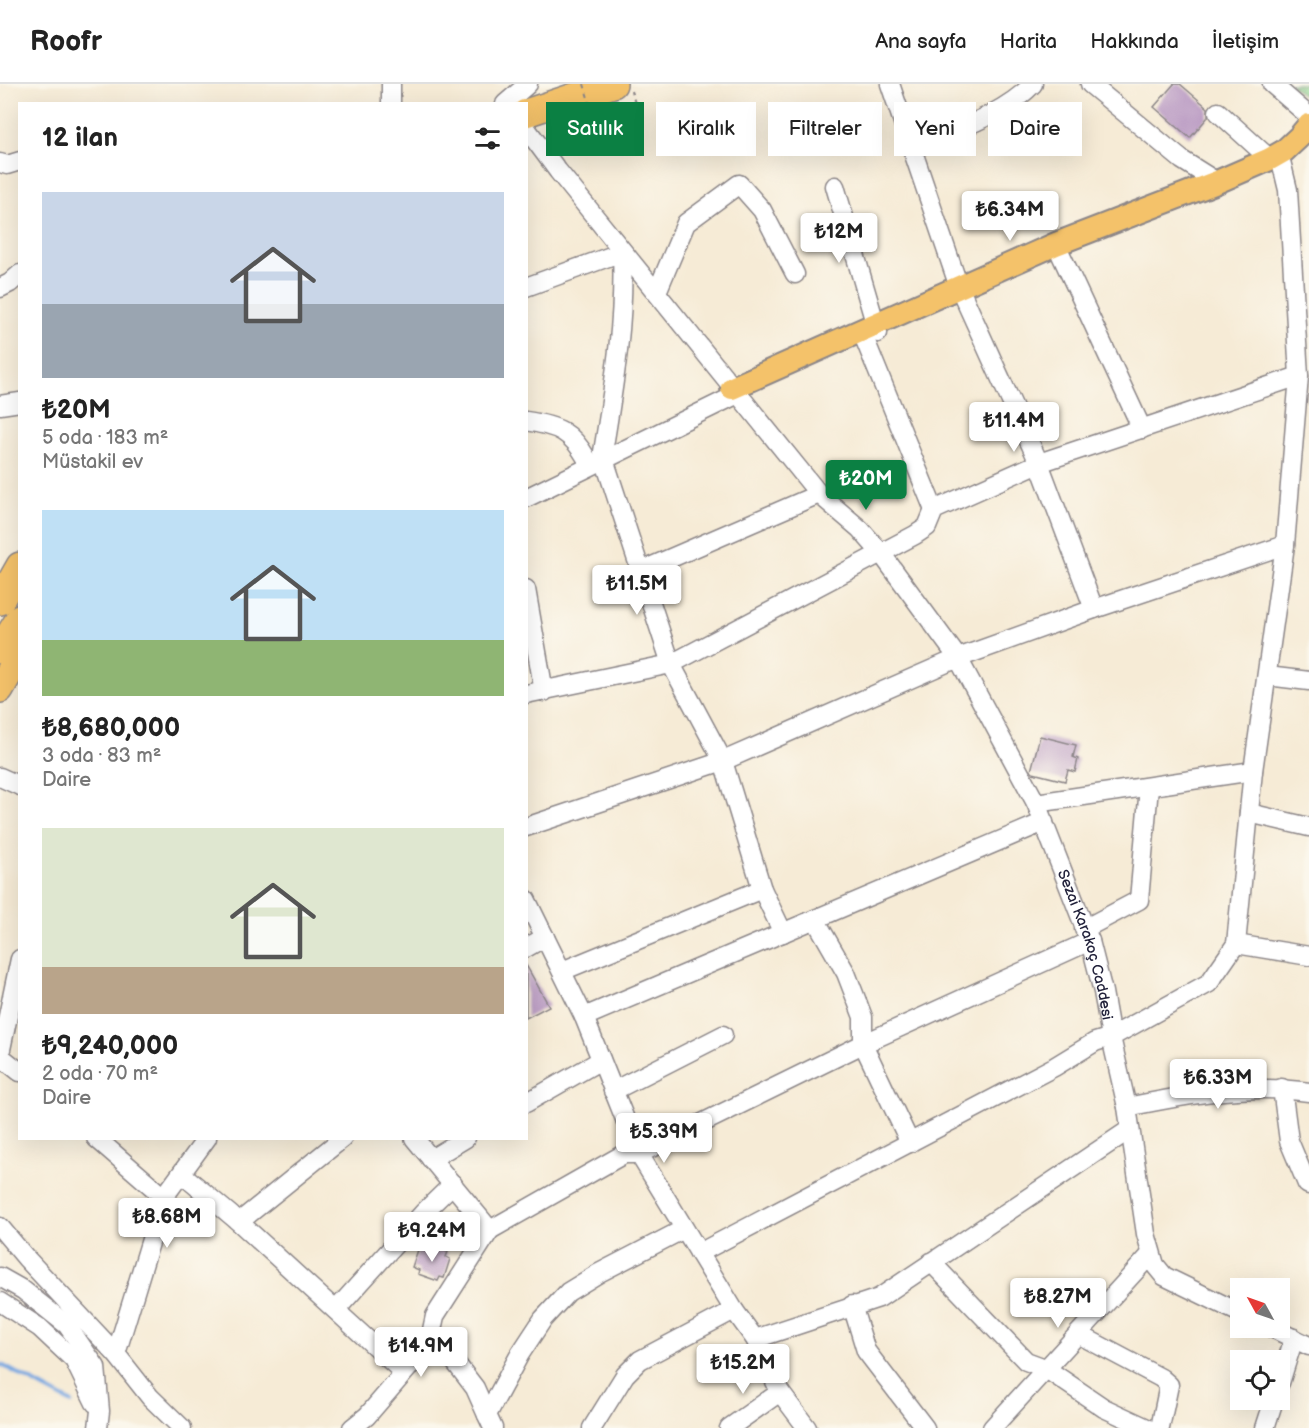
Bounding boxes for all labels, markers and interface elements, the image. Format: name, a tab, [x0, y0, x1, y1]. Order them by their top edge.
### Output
text: Roofr	[30, 25, 102, 58]
text: Ana sayfa	[875, 29, 967, 54]
text: Harita	[1000, 29, 1057, 54]
text: Hakkında	[1090, 29, 1179, 54]
text: İletişim	[1212, 29, 1279, 54]
chip: Satılık	[546, 102, 644, 156]
chip: Kiralık	[656, 102, 756, 156]
chip: Filtreler	[768, 102, 882, 156]
chip: Yeni	[894, 102, 976, 156]
chip: Daire	[988, 102, 1082, 156]
icon: filters	[471, 122, 504, 155]
text: 12 ilan	[42, 123, 118, 154]
pin: ₺6.34M	[961, 191, 1059, 242]
text: ₺6.34M	[976, 198, 1044, 222]
pin: ₺12M	[803, 213, 875, 264]
text: ₺12M	[814, 220, 864, 244]
icon: home	[219, 231, 327, 339]
text: ₺20M	[42, 395, 111, 426]
pin: ₺11.4M	[965, 402, 1063, 453]
text: ₺11.4M	[983, 409, 1045, 433]
text: 5 oda · 183 m²	[42, 426, 168, 450]
text: Müstakil ev	[42, 450, 143, 474]
pin: ₺20M	[830, 460, 902, 511]
text: ₺20M	[840, 467, 892, 491]
icon: home	[219, 549, 327, 657]
pin: ₺11.5M	[588, 565, 686, 616]
text: ₺11.5M	[606, 572, 668, 596]
text: ₺8,680,000	[42, 713, 180, 744]
text: 3 oda · 83 m²	[42, 744, 161, 768]
text: Daire	[42, 768, 91, 792]
icon: home	[219, 867, 327, 975]
street label: Sezai Karakoç Caddesi	[1053, 867, 1117, 1021]
text: ₺9,240,000	[42, 1031, 178, 1062]
pin: ₺6.33M	[1169, 1059, 1267, 1110]
text: 2 oda · 70 m²	[42, 1062, 158, 1086]
text: ₺6.33M	[1184, 1066, 1252, 1090]
text: Daire	[42, 1086, 91, 1110]
pin: ₺5.39M	[615, 1113, 713, 1164]
text: ₺5.39M	[630, 1120, 698, 1144]
pin: ₺8.68M	[118, 1198, 216, 1249]
text: ₺8.68M	[132, 1205, 202, 1229]
pin: ₺9.24M	[383, 1212, 481, 1263]
text: ₺9.24M	[398, 1219, 466, 1243]
pin: ₺8.27M	[1009, 1278, 1107, 1329]
north arrow	[1230, 1278, 1290, 1338]
map controls	[1230, 1278, 1290, 1410]
text: ₺8.27M	[1024, 1285, 1092, 1309]
pin: ₺14.9M	[372, 1327, 470, 1378]
text: ₺14.9M	[389, 1334, 454, 1358]
pin: ₺15.2M	[694, 1344, 792, 1395]
button: locate	[1230, 1350, 1290, 1410]
text: ₺15.2M	[710, 1351, 776, 1375]

